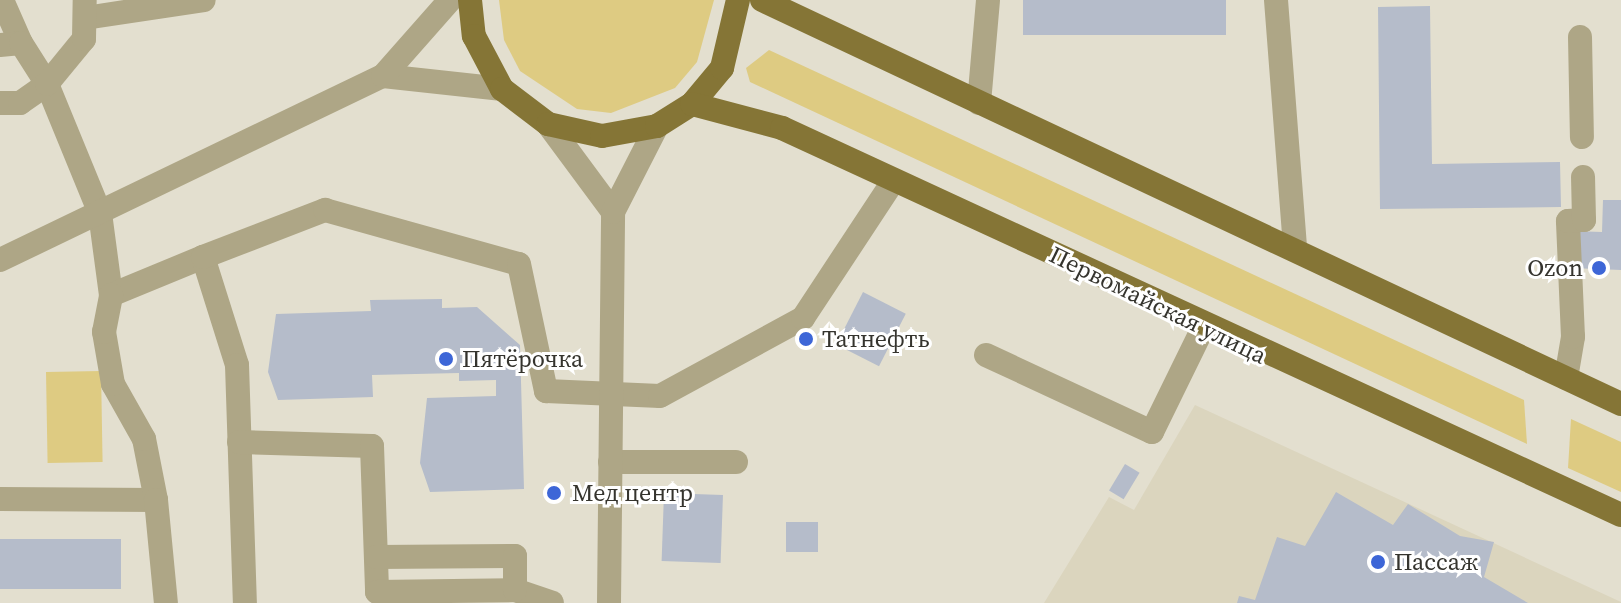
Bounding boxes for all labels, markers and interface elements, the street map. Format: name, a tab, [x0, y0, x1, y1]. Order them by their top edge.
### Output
street label: Первомайская улица	[1045, 240, 1271, 370]
place label: Ozon	[1527, 254, 1583, 282]
marker: Ozon	[1590, 259, 1608, 277]
place label: Татнефть	[822, 325, 930, 353]
marker: Татнефть	[797, 330, 815, 348]
place label: Пятёрочка	[462, 345, 583, 373]
marker: Пятёрочка	[437, 350, 455, 368]
place label: Мед центр	[572, 479, 693, 507]
marker: Мед центр	[543, 482, 565, 504]
place label: Пассаж	[1394, 548, 1478, 576]
marker: Пассаж	[1369, 553, 1387, 571]

